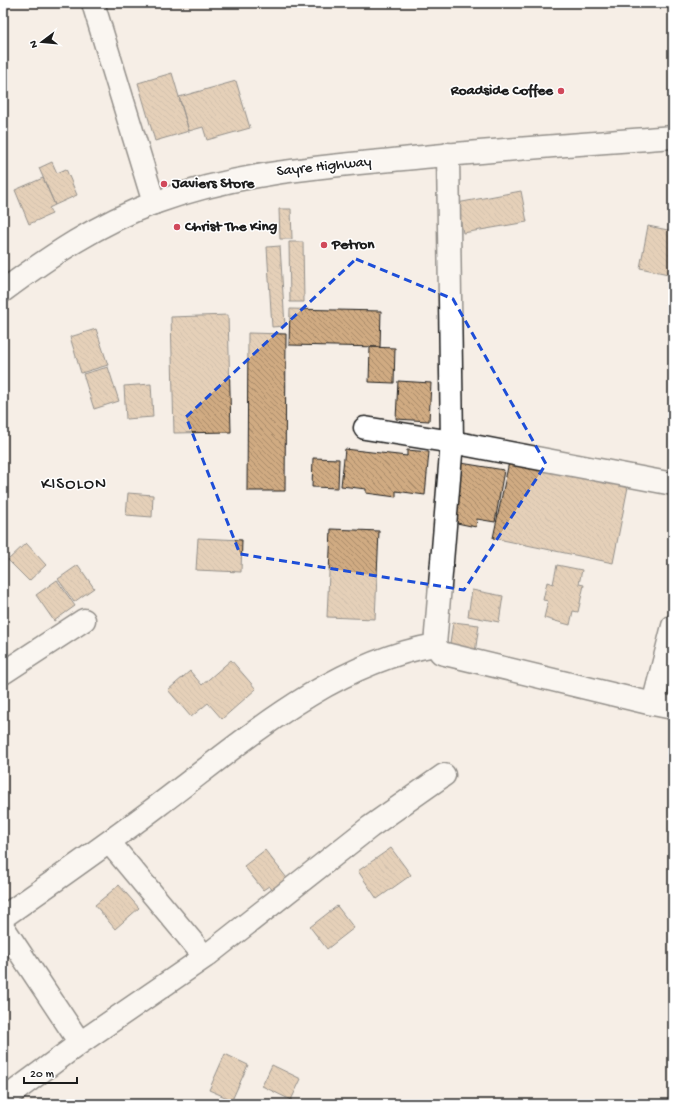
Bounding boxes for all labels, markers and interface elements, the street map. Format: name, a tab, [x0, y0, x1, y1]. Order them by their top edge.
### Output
north arrow	[22, 22, 62, 62]
text: N	[28, 39, 41, 49]
place label: Roadside Coffee	[450, 82, 554, 100]
marker: Roadside Coffee	[556, 86, 566, 96]
street label: Sayre Highway	[276, 153, 373, 181]
place label: Javiers Store	[171, 175, 255, 193]
marker: Javiers Store	[159, 179, 169, 189]
place label: Christ The King	[184, 218, 278, 236]
marker: Christ The King	[172, 222, 182, 232]
place label: Petron	[331, 236, 375, 254]
marker: Petron	[319, 240, 329, 250]
district label: KISOLON	[41, 475, 107, 495]
scale bar	[24, 1059, 77, 1085]
text: 20 m	[30, 1068, 55, 1082]

